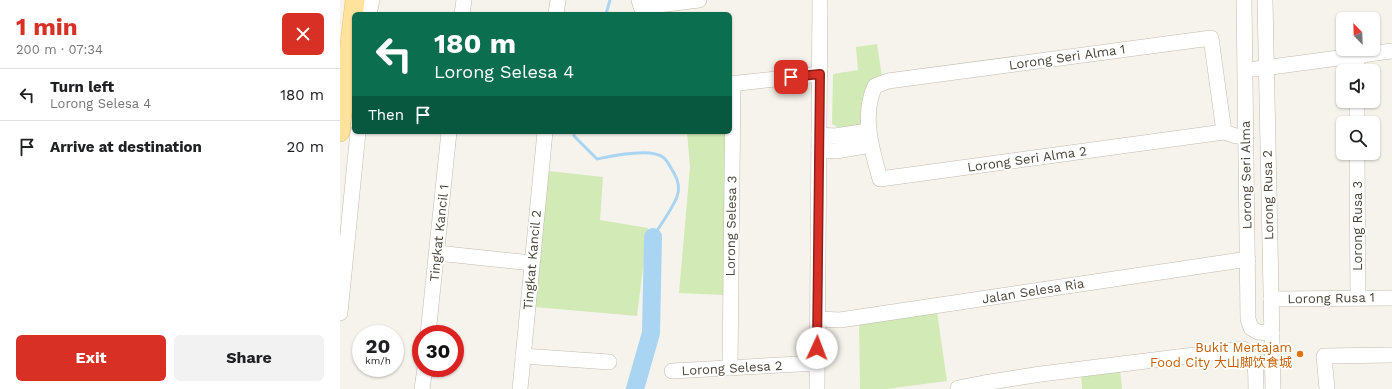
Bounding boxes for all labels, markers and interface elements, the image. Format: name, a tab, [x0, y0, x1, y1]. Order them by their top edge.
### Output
north arrow	[1336, 12, 1380, 56]
map controls	[1336, 12, 1380, 160]
text: 1 min	[16, 13, 78, 41]
button: close	[282, 13, 324, 55]
text: 180 m	[434, 27, 516, 60]
icon: left	[368, 28, 420, 80]
street label: Lorong Seri Alma 1	[1008, 41, 1126, 73]
text: 200 m · 07:34	[16, 42, 103, 57]
pin	[774, 60, 808, 94]
text: Lorong Selesa 4	[434, 61, 574, 82]
button: sound	[1336, 64, 1380, 108]
icon: arrive	[780, 66, 802, 88]
text: Turn left	[50, 78, 114, 96]
icon: left	[16, 84, 38, 106]
text: 180 m	[280, 86, 324, 104]
text: Lorong Selesa 4	[50, 96, 151, 111]
icon: arrive	[412, 104, 434, 126]
text: Then	[368, 106, 404, 124]
button: search	[1336, 116, 1380, 160]
street label: Lorong Seri Alma	[1238, 120, 1254, 229]
icon: arrive	[16, 136, 38, 158]
text: Arrive at destination	[50, 138, 202, 156]
text: 20 m	[287, 138, 324, 156]
street label: Lorong Seri Alma 2	[966, 143, 1088, 175]
street label: Lorong Rusa 2	[1260, 150, 1276, 240]
street label: Lorong Selesa 3	[723, 175, 739, 277]
street label: Lorong Rusa 3	[1350, 181, 1365, 271]
street label: Tingkat Kancil 1	[426, 184, 452, 282]
street label: Tingkat Kancil 2	[520, 209, 544, 311]
street label: Jalan Selesa Ria	[981, 275, 1086, 306]
street label: Lorong Rusa 1	[1287, 290, 1375, 306]
speed limit sign: 30	[412, 325, 464, 377]
position arrow	[796, 327, 838, 369]
text: 20	[366, 334, 390, 358]
button: Exit	[16, 335, 166, 381]
button: Share	[174, 335, 324, 381]
place label: Bukit Mertajam Food City 大山脚饮食城	[1150, 340, 1292, 370]
marker: Bukit Mertajam Food City 大山脚饮食城	[1295, 349, 1305, 359]
text: km/h	[365, 355, 391, 366]
street label: Lorong Selesa 2	[681, 358, 783, 378]

